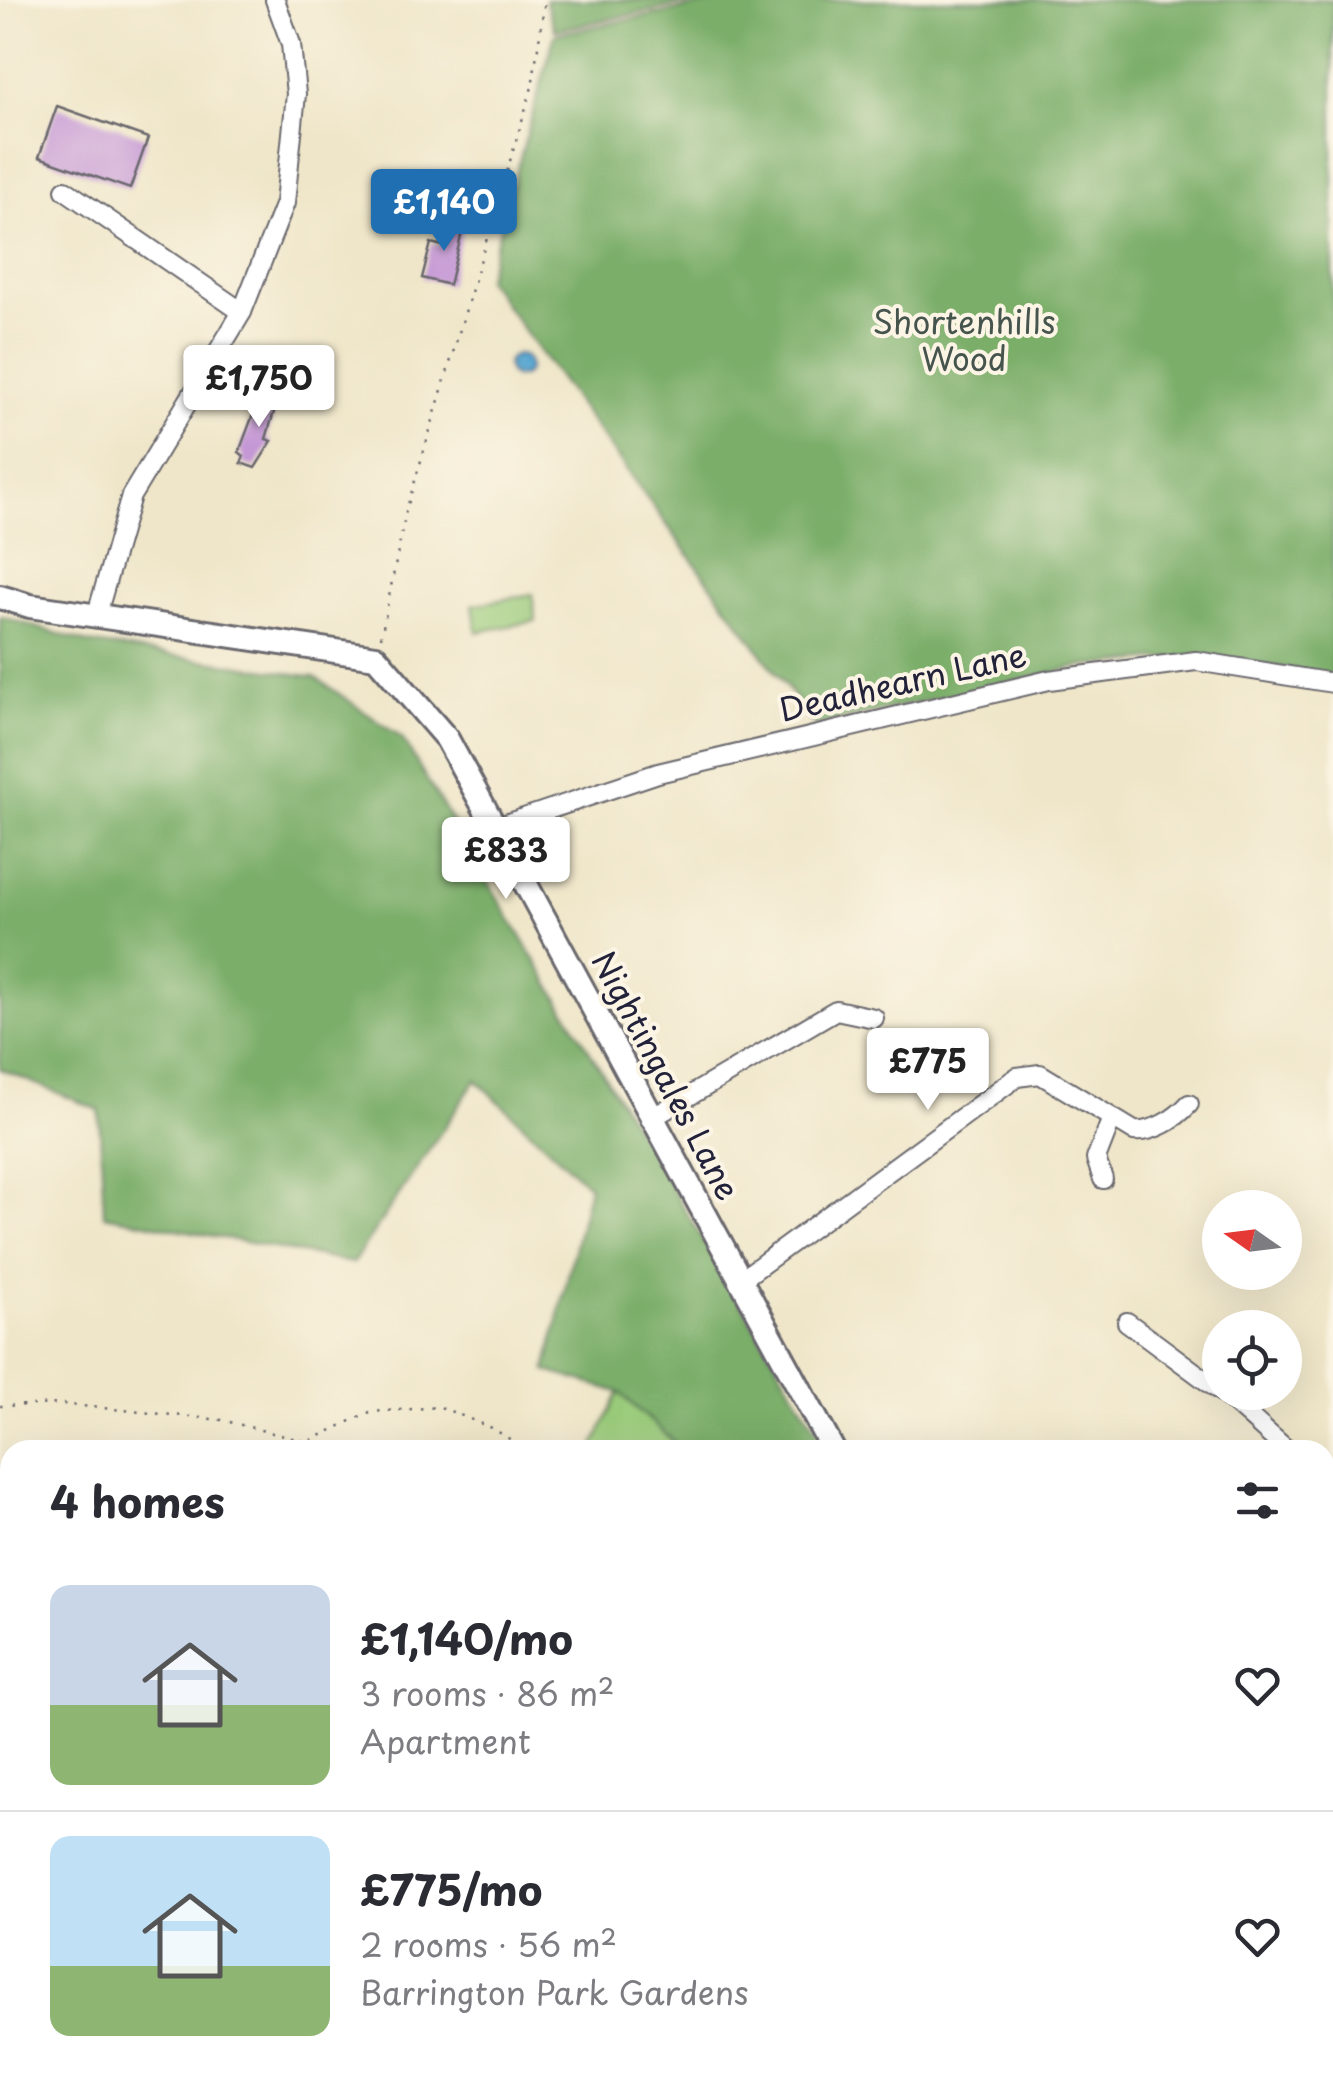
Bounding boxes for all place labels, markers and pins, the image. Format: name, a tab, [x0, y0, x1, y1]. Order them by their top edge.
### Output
pin: £1,140	[363, 169, 525, 254]
pin: £1,750	[178, 345, 340, 430]
pin: £833	[447, 817, 565, 902]
pin: £775	[869, 1028, 987, 1113]

